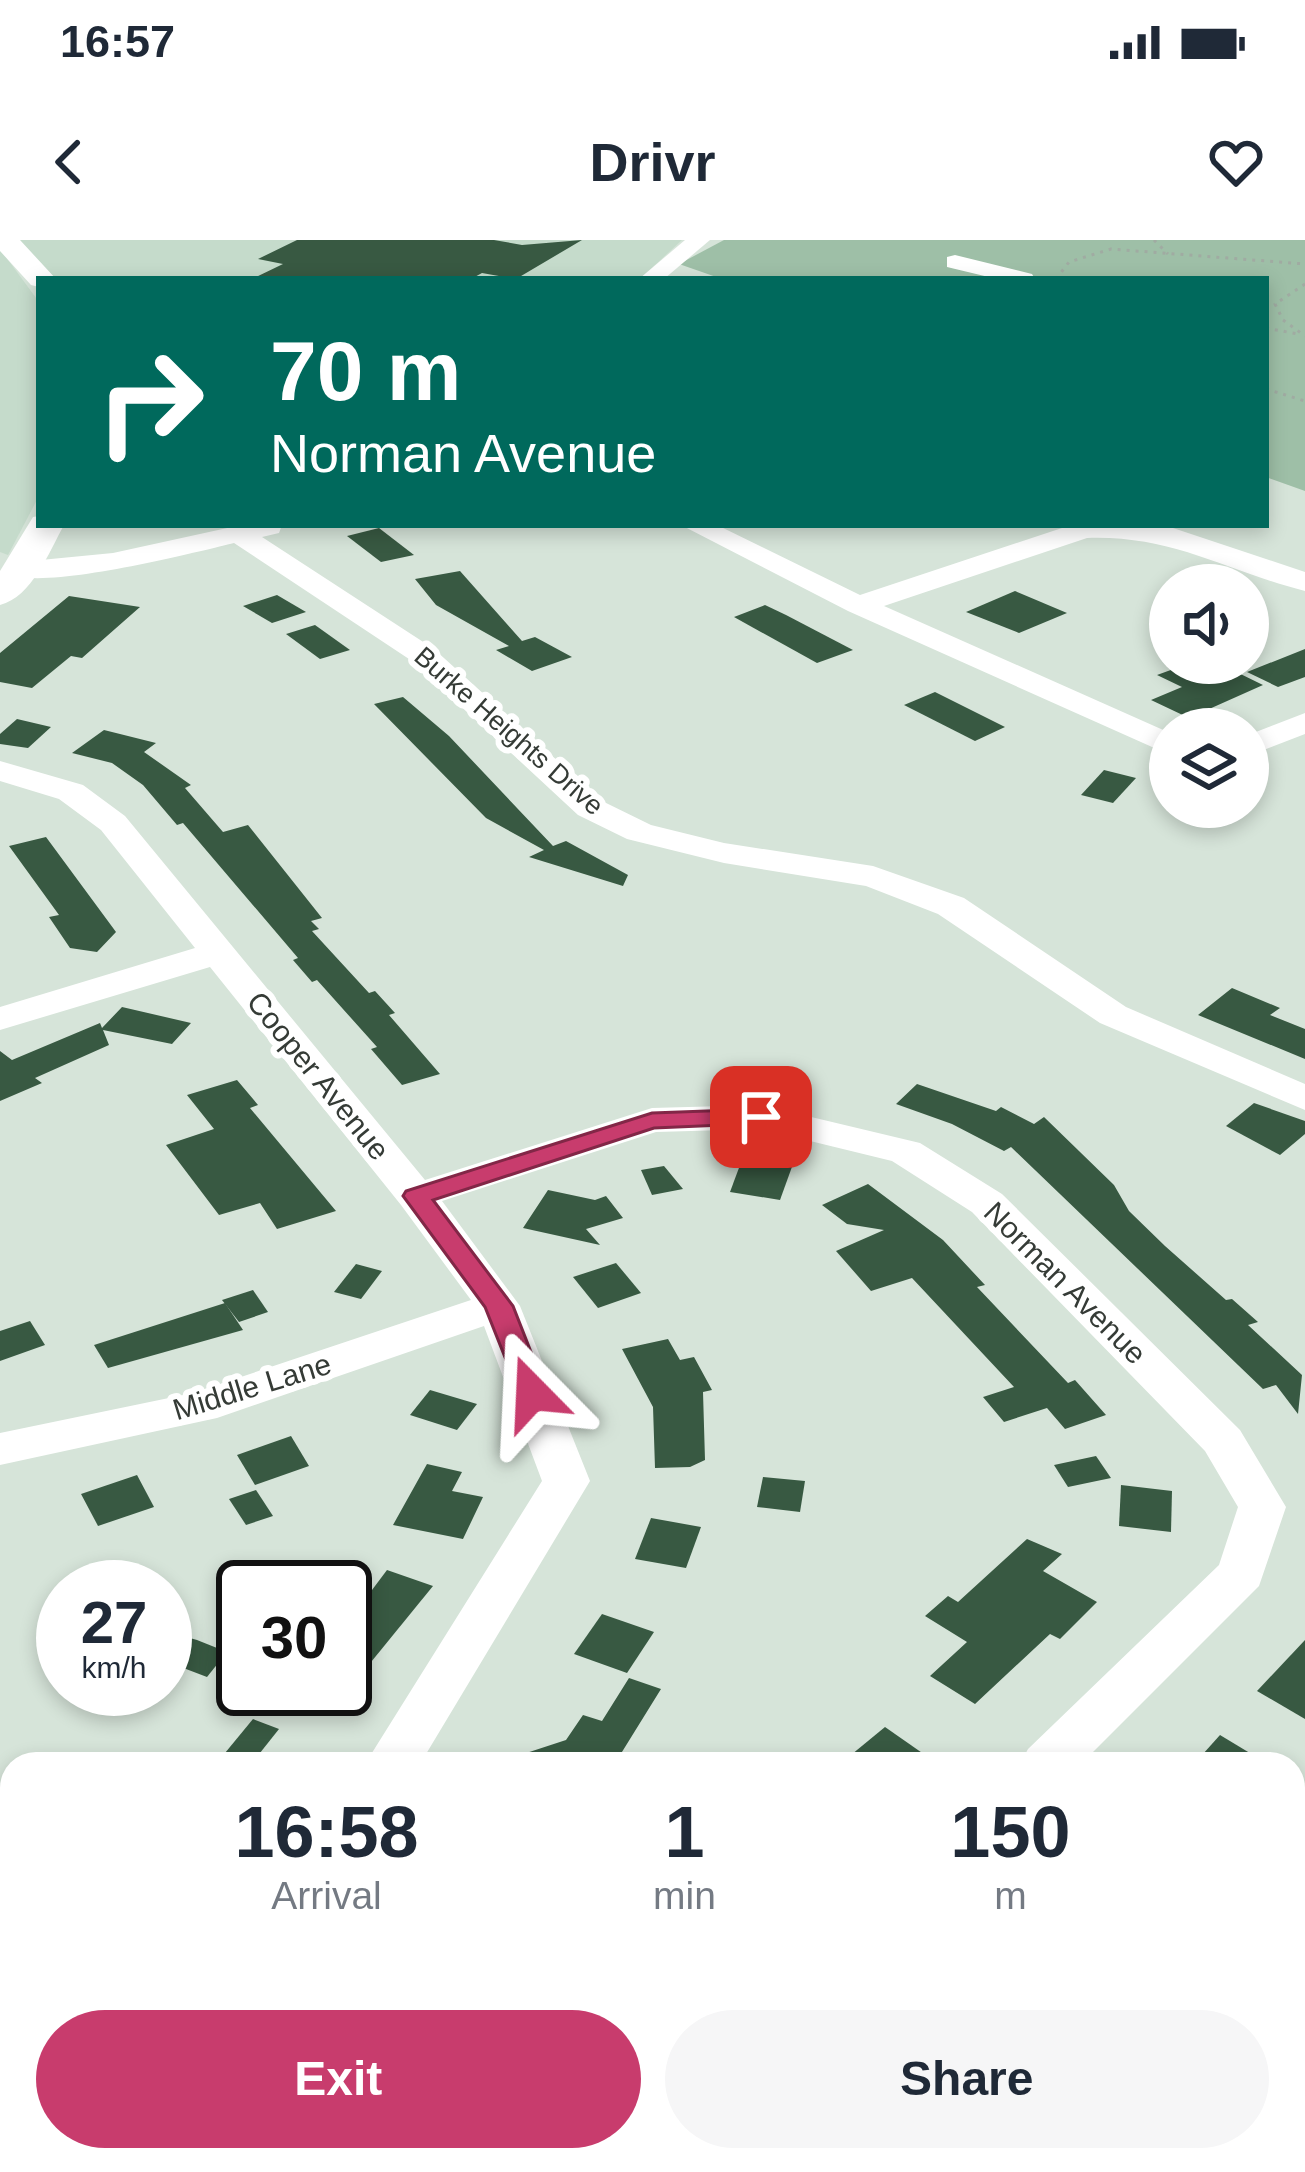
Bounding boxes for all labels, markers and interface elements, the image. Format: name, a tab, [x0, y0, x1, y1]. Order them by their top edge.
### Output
text: 16:57	[60, 16, 175, 67]
icon: back	[36, 129, 102, 195]
icon: heart	[1203, 129, 1269, 195]
text: Drivr	[589, 132, 716, 192]
icon: right	[72, 324, 228, 480]
text: 70 m	[270, 324, 461, 418]
text: Norman Avenue	[270, 423, 656, 483]
map controls	[1149, 564, 1269, 828]
button: sound	[1149, 564, 1269, 684]
street label: Burke Heights Drive	[409, 641, 609, 821]
button: layers	[1149, 708, 1269, 828]
street label: Cooper Avenue	[241, 985, 396, 1166]
pin	[710, 1066, 812, 1168]
icon: arrive	[728, 1084, 794, 1150]
street label: Norman Avenue	[978, 1195, 1153, 1370]
position arrow	[469, 1330, 595, 1456]
street label: Middle Lane	[169, 1347, 335, 1426]
speed limit sign: 30	[216, 1560, 372, 1716]
text: 27	[81, 1589, 147, 1656]
text: km/h	[81, 1651, 147, 1684]
text: 16:58	[234, 1792, 419, 1872]
text: 1	[664, 1792, 705, 1872]
text: 150	[950, 1792, 1071, 1872]
text: Arrival	[271, 1874, 382, 1917]
text: min	[653, 1874, 716, 1917]
text: m	[994, 1874, 1027, 1917]
button: Exit	[36, 2010, 641, 2148]
button: Share	[665, 2010, 1269, 2148]

